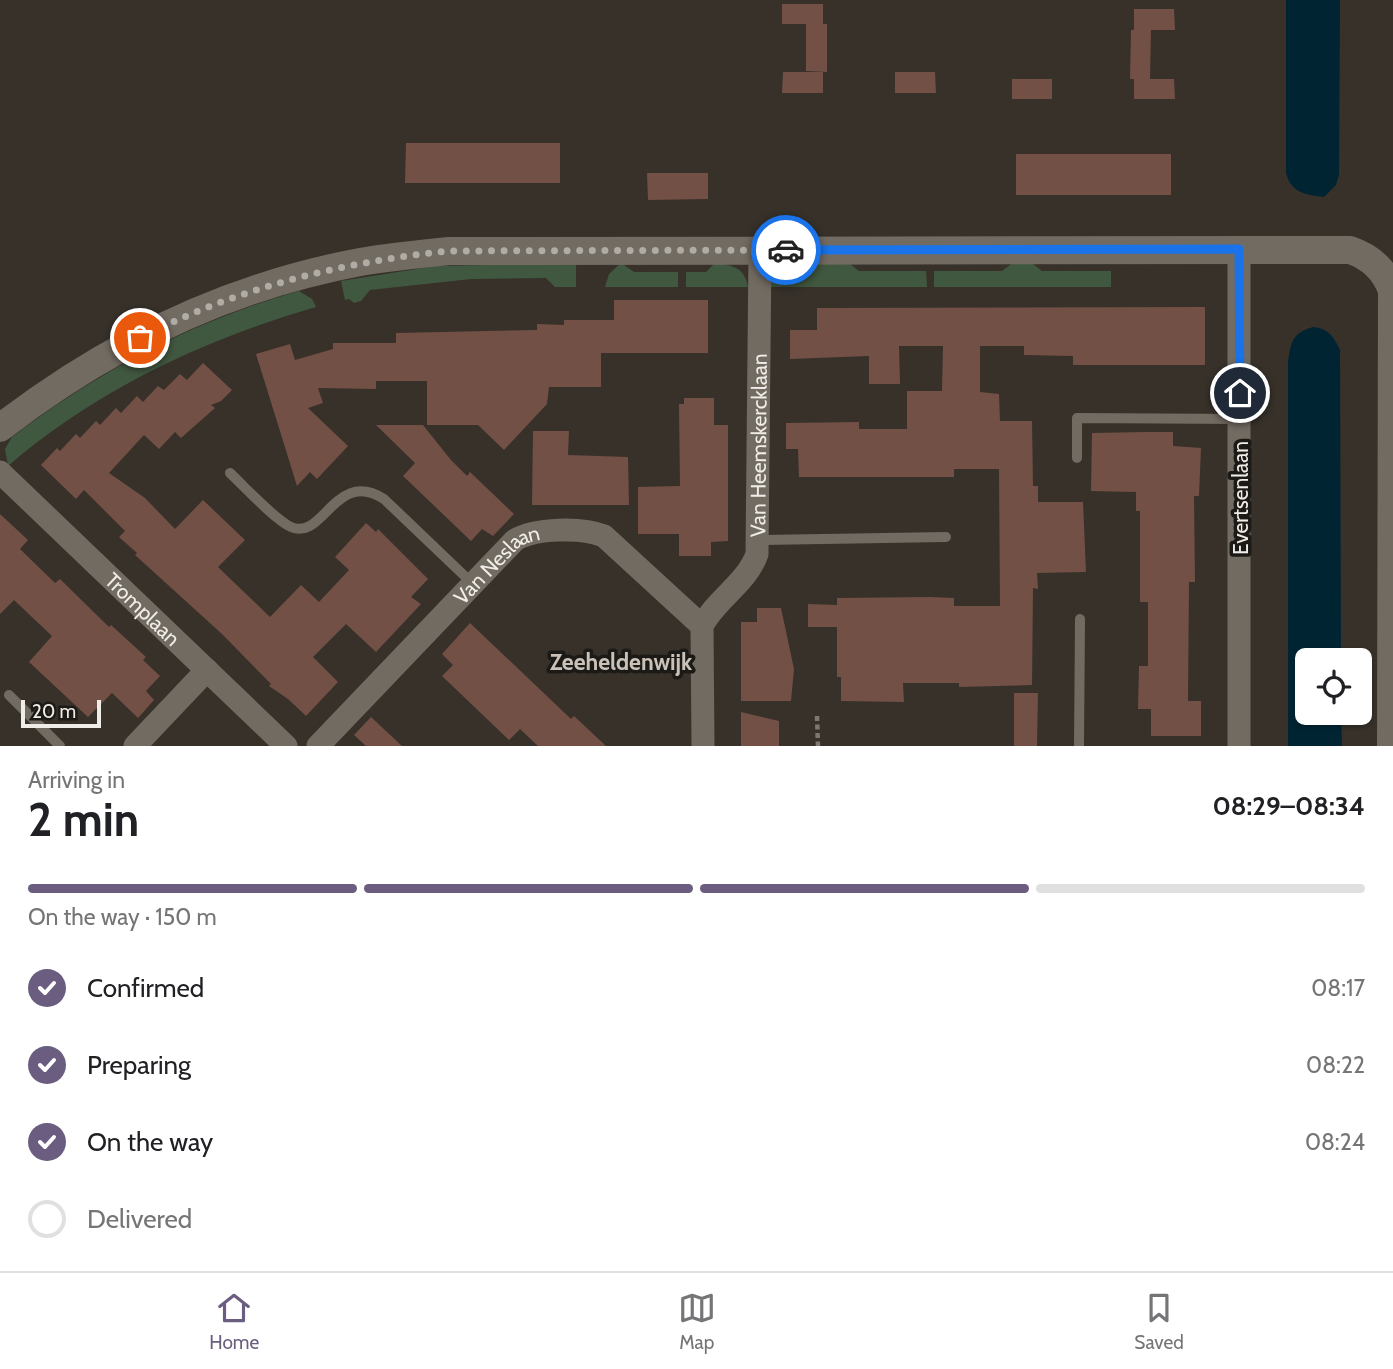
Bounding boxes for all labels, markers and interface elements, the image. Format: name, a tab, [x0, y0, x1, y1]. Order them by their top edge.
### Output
courier	[751, 215, 821, 285]
icon: car	[767, 231, 805, 269]
pin	[110, 308, 170, 368]
icon: bag	[121, 319, 159, 357]
street label: Van Heemskercklaan	[745, 353, 771, 537]
pin	[1210, 363, 1270, 423]
icon: home	[1221, 374, 1259, 412]
street label: Evertsenlaan	[1228, 441, 1253, 555]
street label: Van Neslaan	[448, 520, 542, 609]
street label: Tromplaan	[100, 567, 186, 651]
district label: Zeeheldenwijk	[550, 648, 693, 676]
map controls	[1295, 648, 1372, 725]
button: locate	[1295, 648, 1372, 725]
scale bar	[21, 697, 102, 729]
text: 20 m	[32, 700, 76, 723]
text: Arriving in	[28, 766, 125, 794]
text: 08:29–08:34	[1212, 790, 1365, 822]
text: 2 min	[28, 792, 139, 848]
text: On the way · 150 m	[28, 903, 217, 931]
icon: check	[28, 969, 66, 1007]
text: Confirmed	[87, 972, 204, 1004]
text: 08:17	[1311, 974, 1365, 1002]
icon: check	[28, 1046, 66, 1084]
text: Preparing	[87, 1049, 191, 1081]
text: 08:22	[1306, 1051, 1365, 1079]
icon: check	[28, 1123, 66, 1161]
text: On the way	[87, 1126, 213, 1158]
text: 08:24	[1305, 1128, 1365, 1156]
text: Delivered	[87, 1203, 192, 1235]
tab: Home	[209, 1289, 259, 1354]
tab: Map	[678, 1289, 716, 1354]
tab: Saved	[1134, 1289, 1184, 1354]

